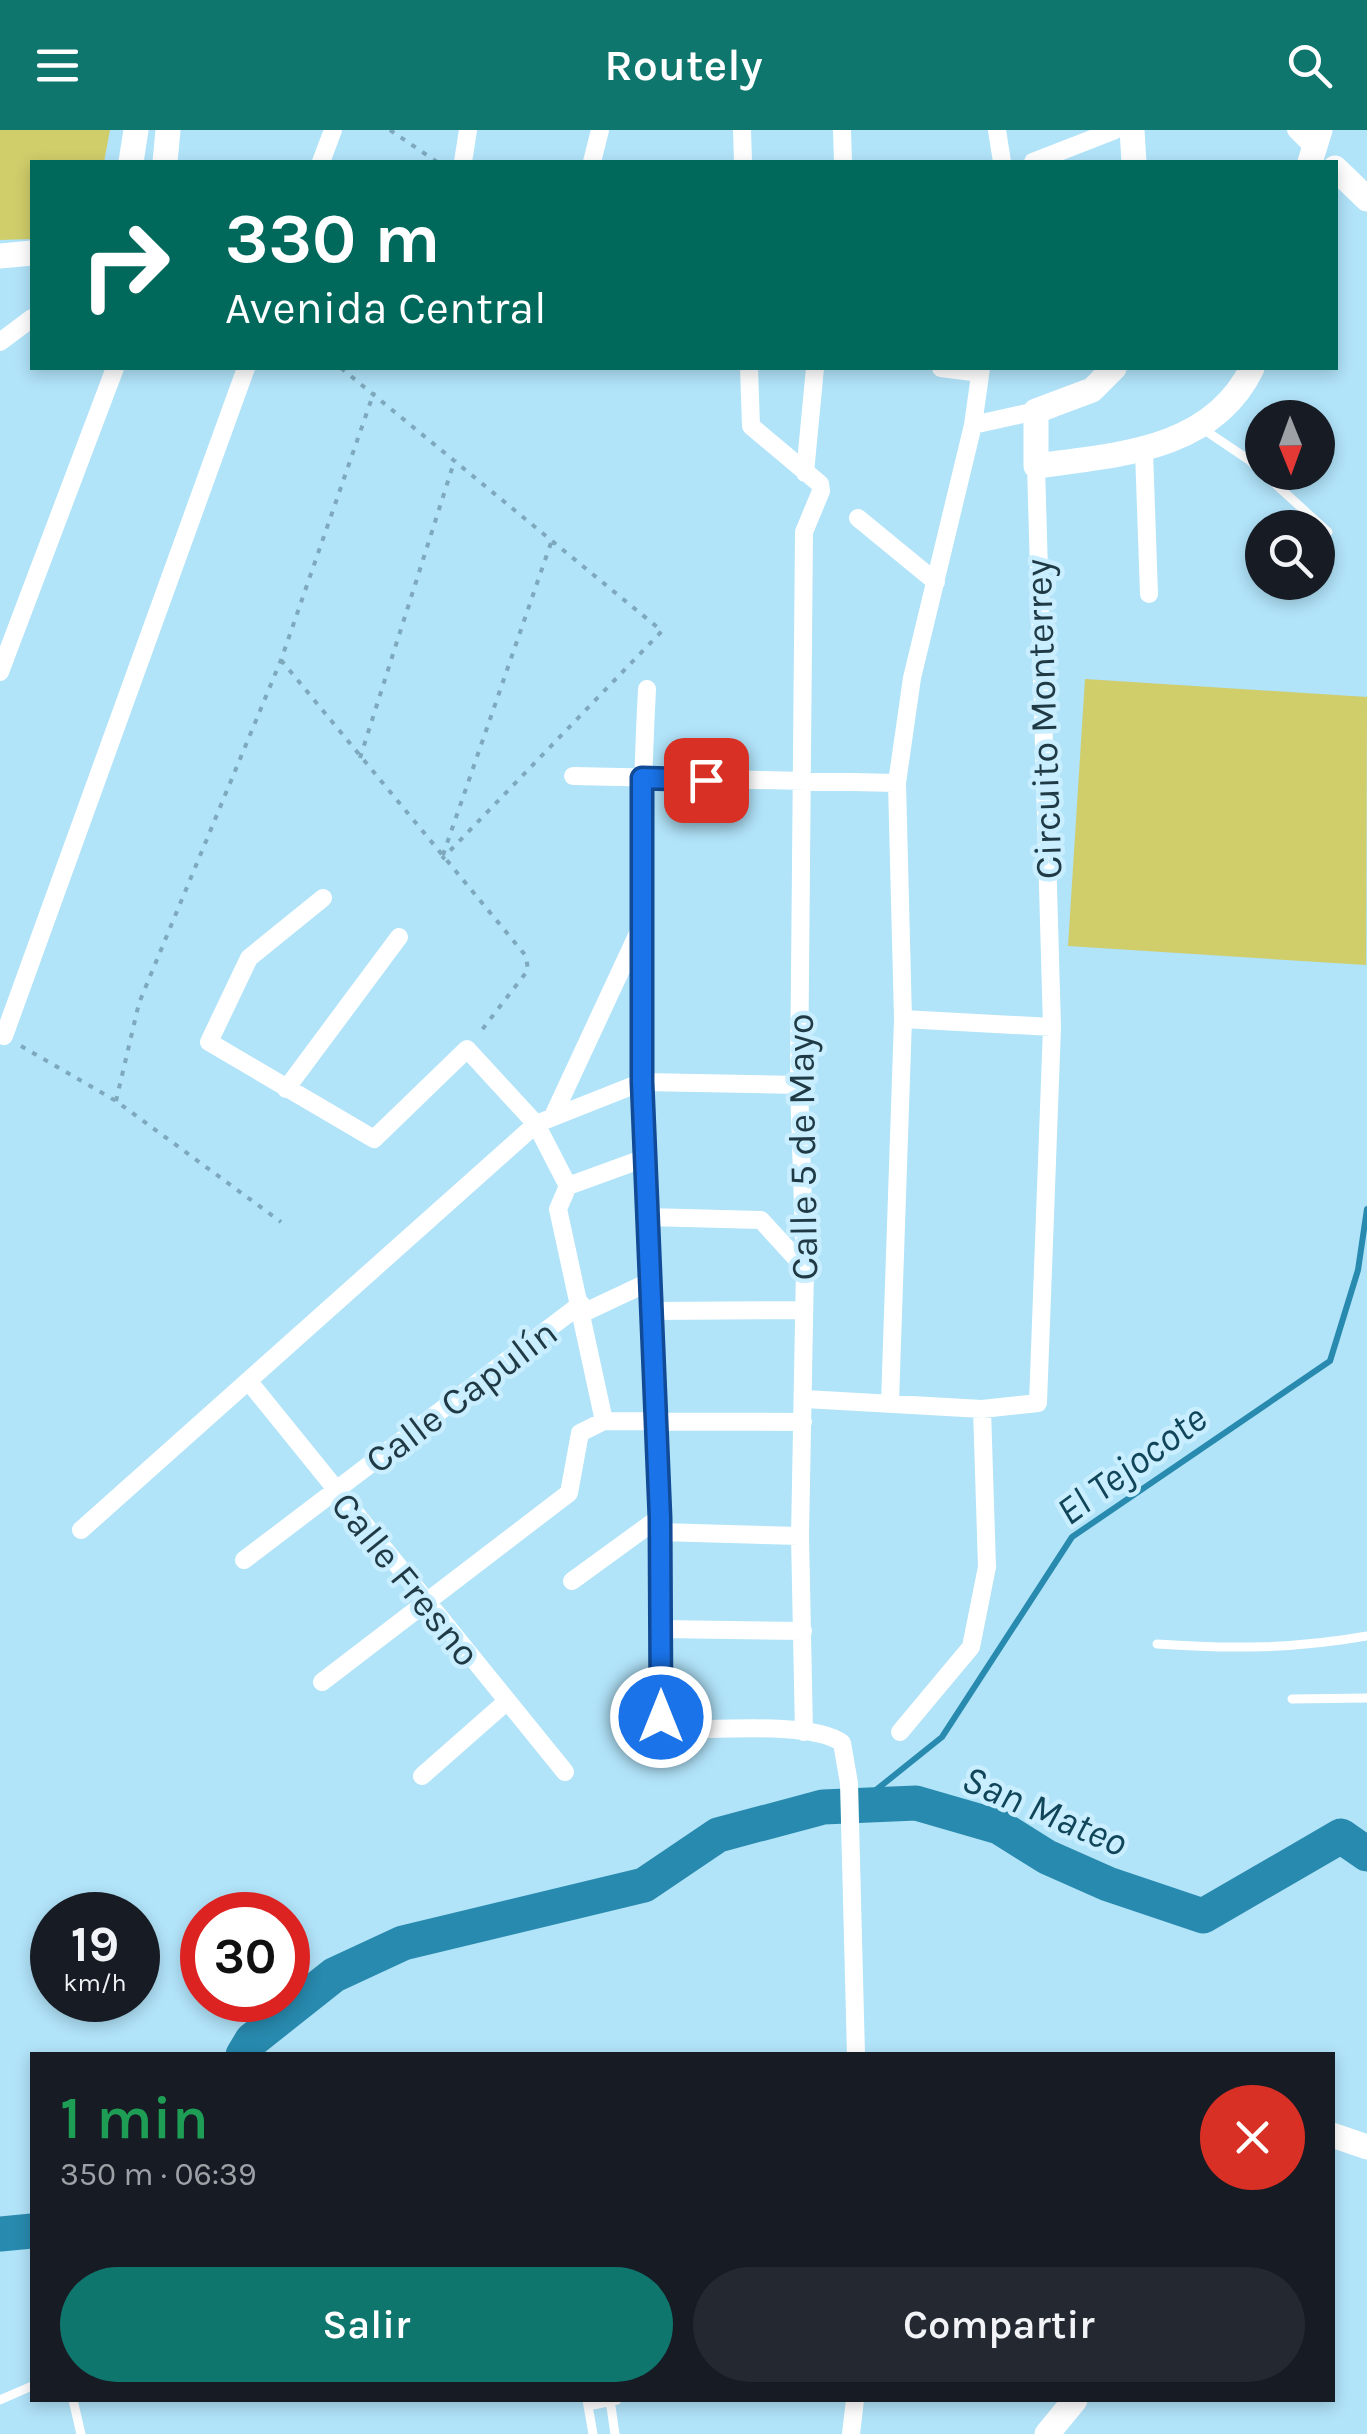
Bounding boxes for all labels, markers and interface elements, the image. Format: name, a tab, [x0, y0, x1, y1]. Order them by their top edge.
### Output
icon: menu	[30, 38, 85, 93]
icon: search	[1282, 38, 1337, 93]
text: Routely	[604, 39, 763, 91]
text: 330 m	[225, 198, 441, 280]
icon: right	[60, 200, 190, 330]
text: Avenida Central	[225, 282, 547, 334]
north arrow	[1245, 400, 1335, 490]
map controls	[1245, 400, 1335, 600]
button: search	[1245, 510, 1335, 600]
street label: Circuito Monterrey	[1015, 558, 1072, 880]
pin	[664, 738, 749, 823]
icon: arrive	[679, 753, 734, 808]
street label: Calle 5 de Mayo	[778, 1013, 827, 1281]
street label: Calle Capulín	[357, 1310, 566, 1483]
water label: El Tejocote	[1047, 1394, 1215, 1535]
street label: Calle Fresno	[322, 1483, 489, 1675]
position arrow	[609, 1665, 713, 1769]
water label: San Mateo	[955, 1755, 1135, 1866]
speed limit sign: 30	[180, 1892, 310, 2022]
text: 19	[71, 1915, 119, 1974]
text: km/h	[63, 1968, 127, 1997]
text: 1 min	[60, 2083, 209, 2153]
button: close	[1200, 2085, 1305, 2190]
text: 350 m · 06:39	[60, 2156, 257, 2193]
button: Salir	[60, 2267, 673, 2382]
button: Compartir	[693, 2267, 1305, 2382]

